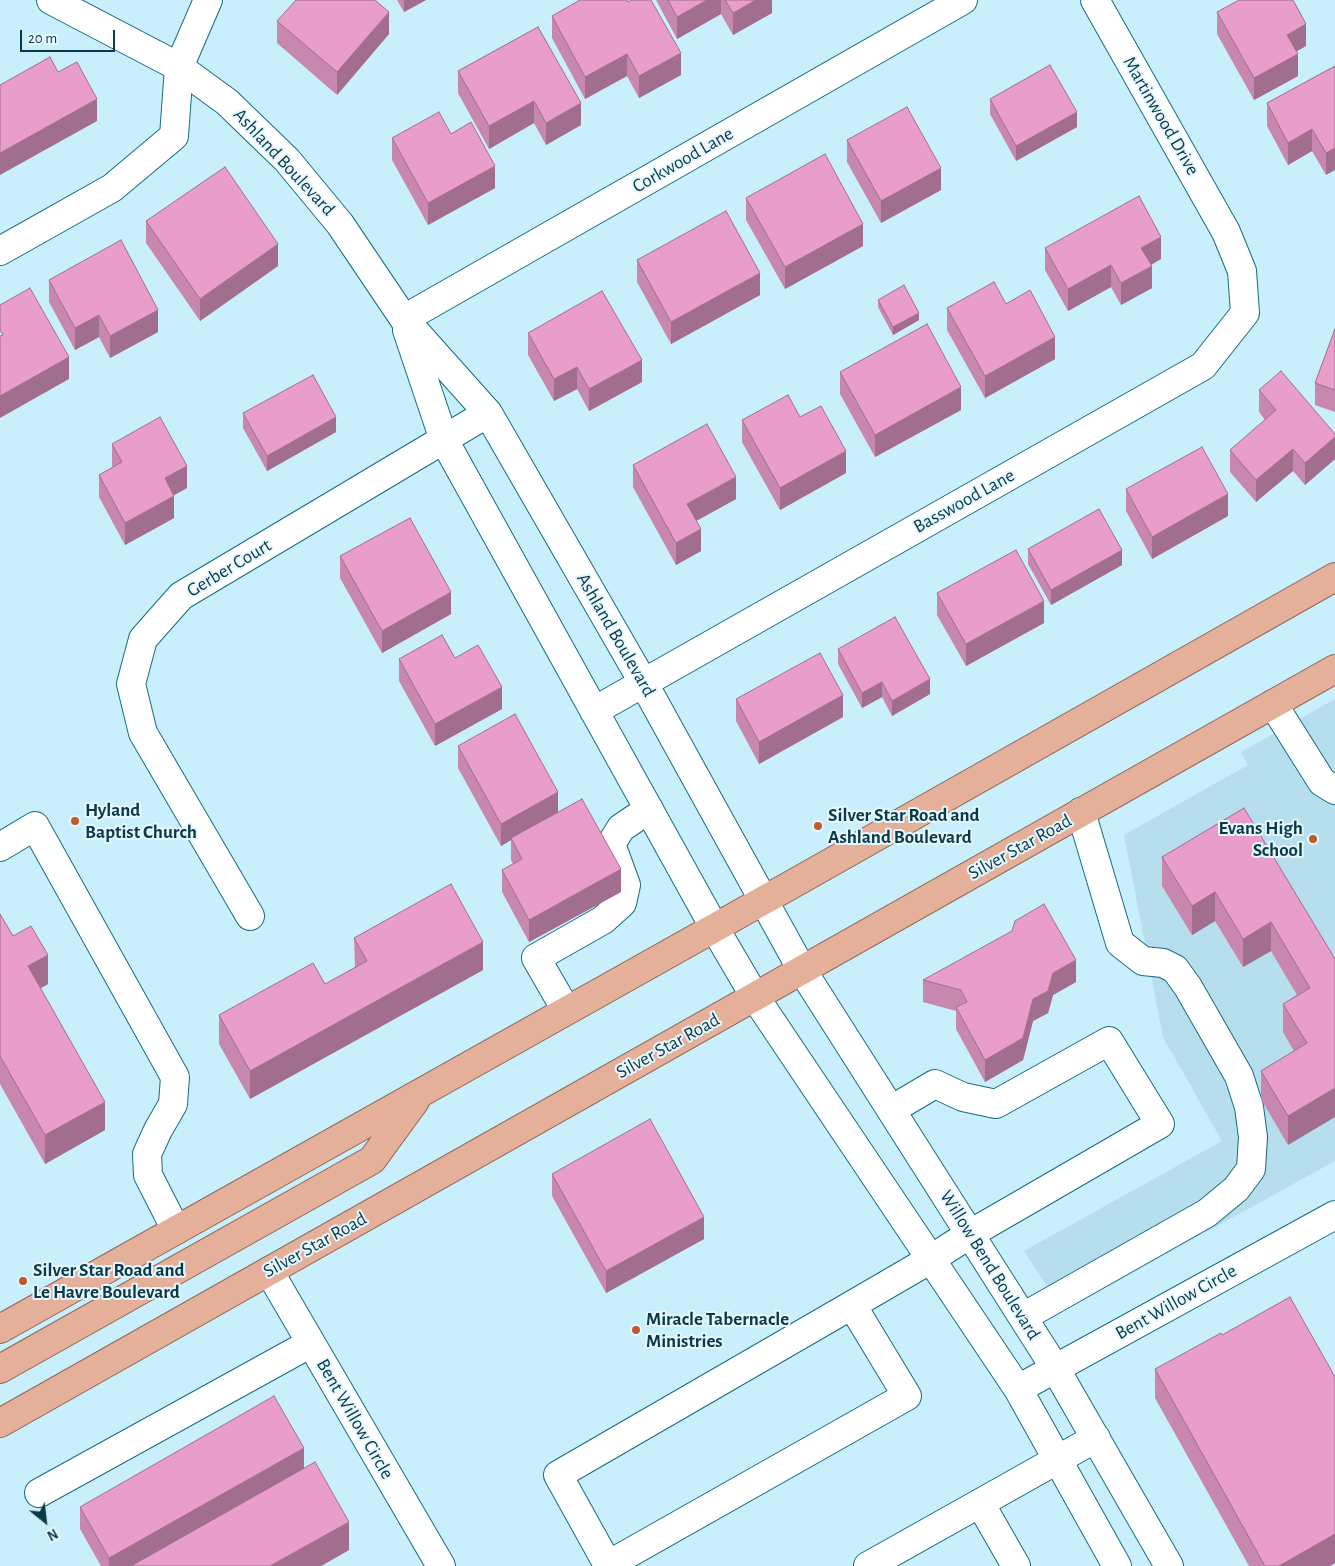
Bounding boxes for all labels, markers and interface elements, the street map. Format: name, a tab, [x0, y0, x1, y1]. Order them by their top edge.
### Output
scale bar	[22, 20, 118, 52]
text: 20 m	[28, 31, 57, 46]
street label: Martinwood Drive	[1118, 53, 1204, 179]
street label: Ashland Boulevard	[228, 103, 340, 221]
street label: Corkwood Lane	[629, 122, 737, 198]
street label: Basswood Lane	[909, 464, 1019, 538]
street label: Gerber Court	[183, 534, 275, 602]
street label: Ashland Boulevard	[571, 569, 661, 701]
place label: Hyland Baptist Church	[85, 799, 197, 843]
place label: Silver Star Road and Ashland Boulevard	[828, 804, 980, 848]
street label: Silver Star Road	[964, 809, 1076, 885]
marker: Hyland Baptist Church	[69, 815, 81, 827]
place label: Evans High School	[1218, 817, 1303, 861]
marker: Silver Star Road and Ashland Boulevard	[812, 820, 824, 832]
marker: Evans High School	[1307, 833, 1319, 845]
street label: Silver Star Road	[612, 1008, 724, 1084]
street label: Willow Bend Boulevard	[935, 1186, 1045, 1344]
street label: Silver Star Road	[259, 1207, 371, 1283]
place label: Silver Star Road and Le Havre Boulevard	[33, 1259, 185, 1303]
street label: Bent Willow Circle	[1111, 1259, 1241, 1345]
marker: Silver Star Road and Le Havre Boulevard	[17, 1275, 29, 1287]
place label: Miracle Tabernacle Ministries	[646, 1308, 789, 1352]
marker: Miracle Tabernacle Ministries	[630, 1324, 642, 1336]
street label: Bent Willow Circle	[311, 1355, 399, 1483]
north arrow	[20, 1496, 70, 1546]
text: N	[45, 1526, 60, 1543]

